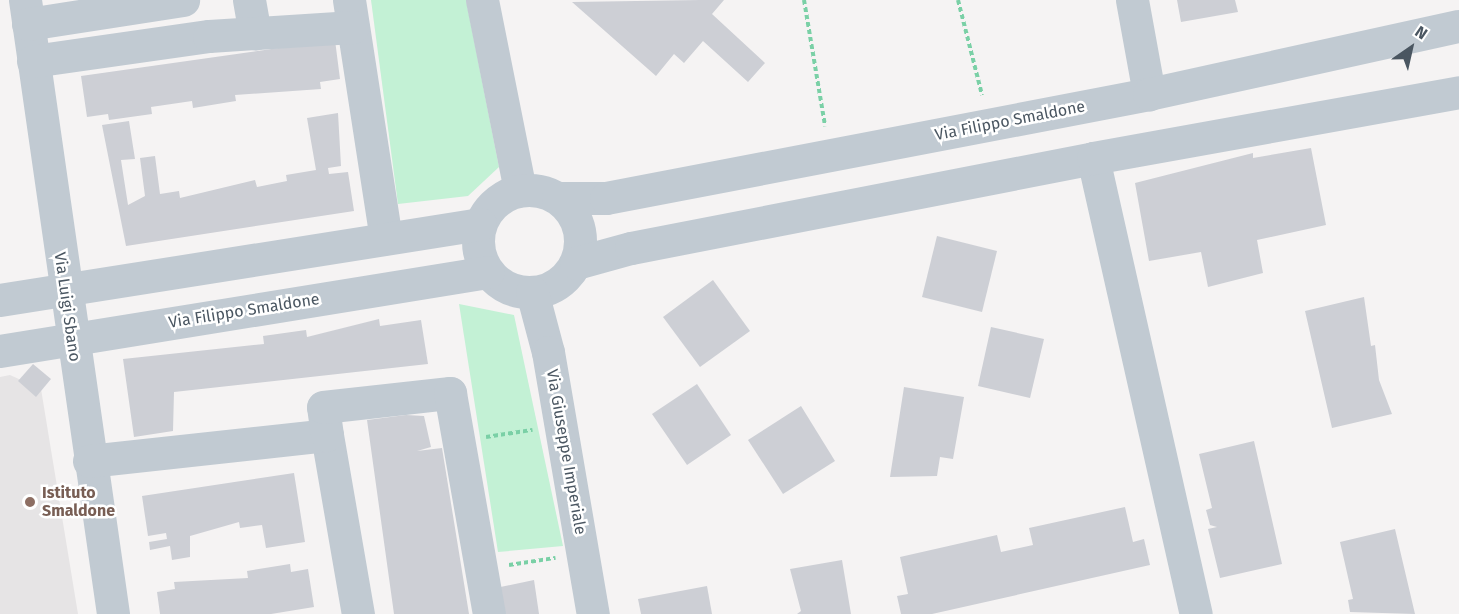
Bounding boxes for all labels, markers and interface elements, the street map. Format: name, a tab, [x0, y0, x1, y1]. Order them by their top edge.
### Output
north arrow	[1381, 18, 1441, 78]
text: N	[1412, 22, 1431, 44]
street label: Via Filippo Smaldone	[933, 97, 1087, 145]
street label: Via Luigi Sbano	[50, 251, 84, 363]
street label: Via Filippo Smaldone	[167, 290, 321, 332]
street label: Via Giuseppe Imperiale	[542, 368, 590, 536]
place label: Istituto Smaldone	[42, 483, 115, 521]
marker: Istituto Smaldone	[23, 495, 37, 509]

